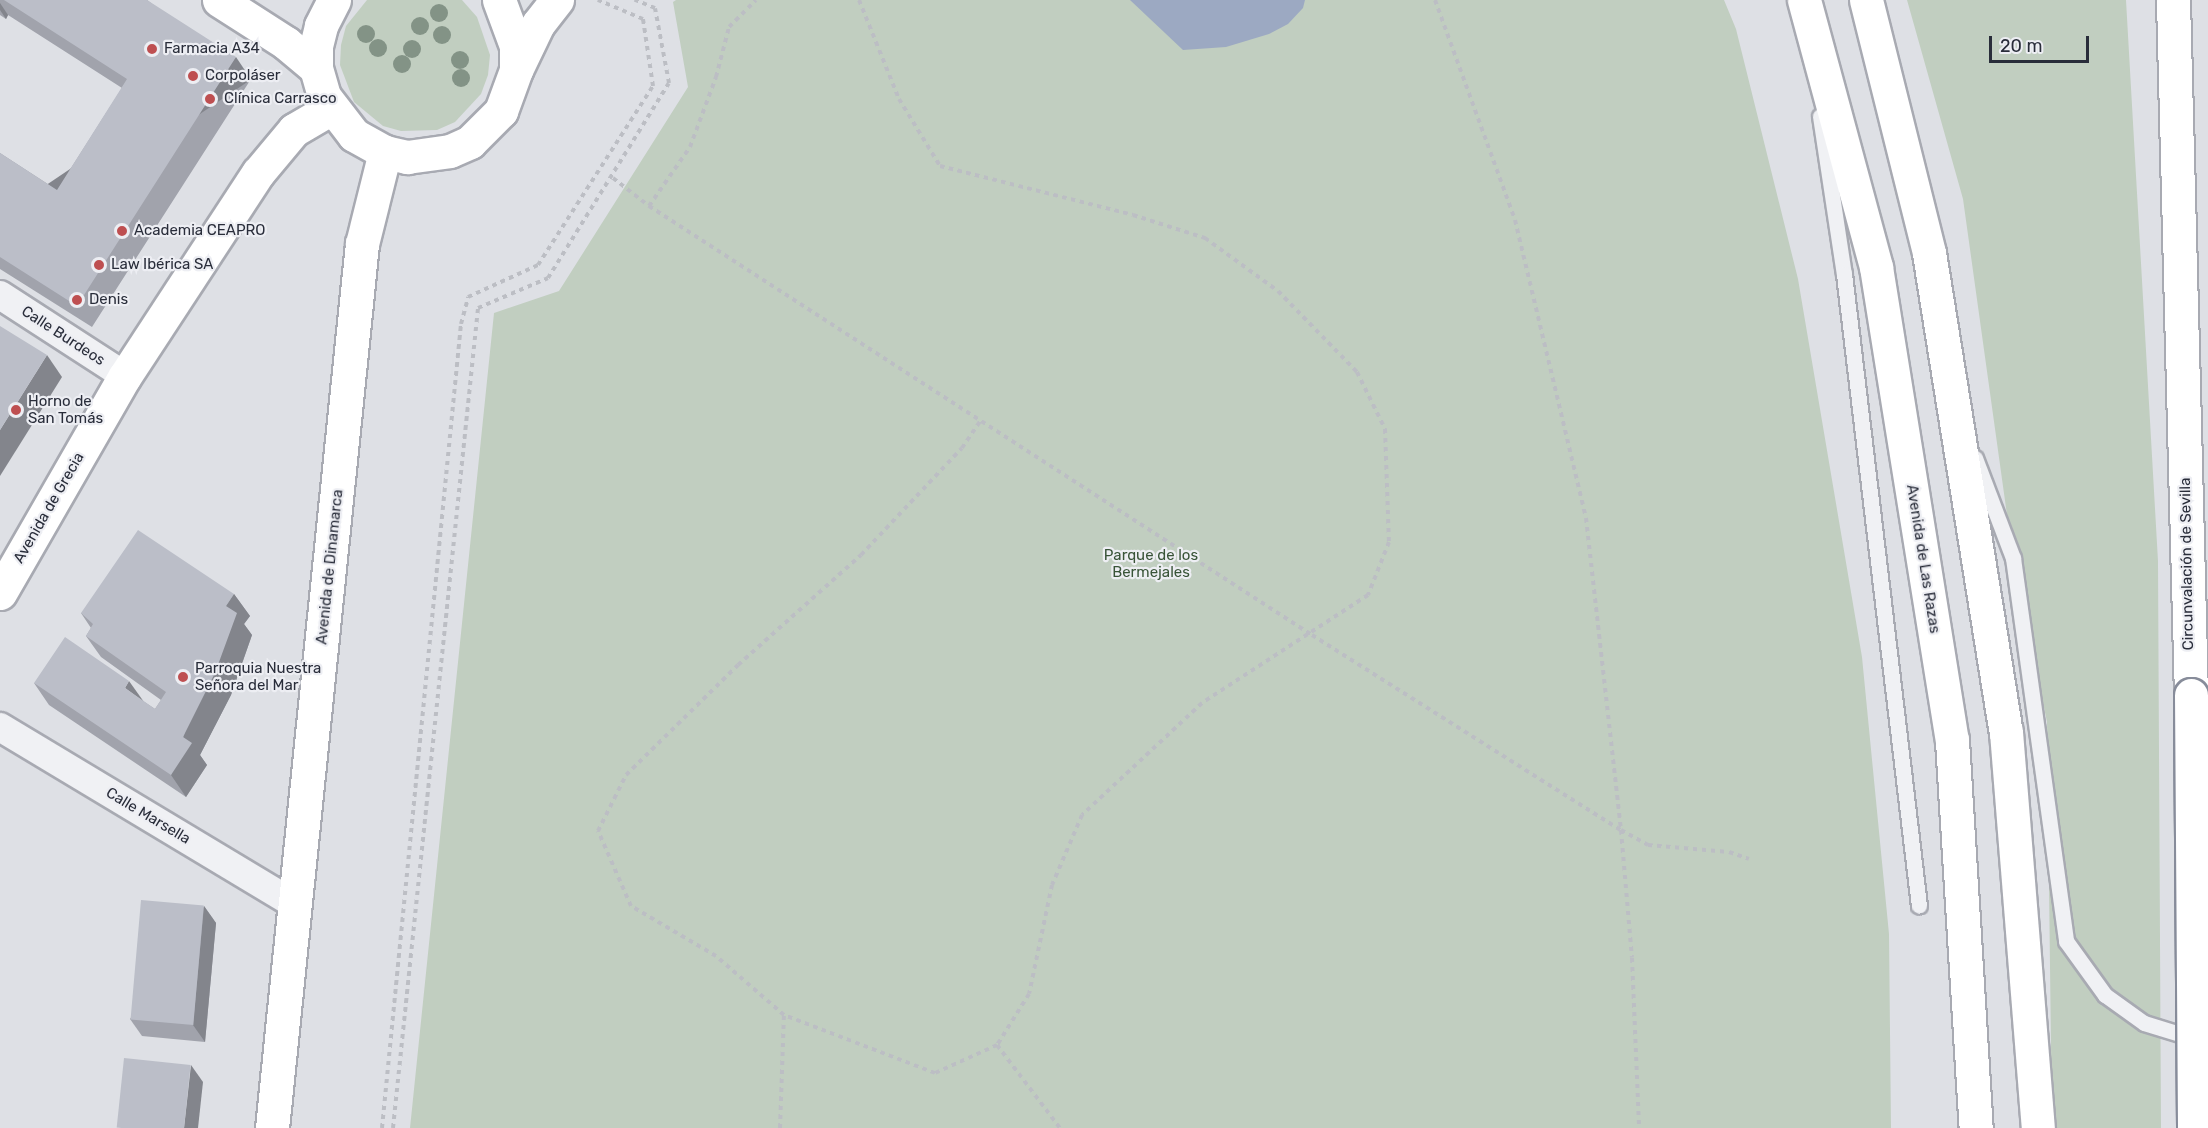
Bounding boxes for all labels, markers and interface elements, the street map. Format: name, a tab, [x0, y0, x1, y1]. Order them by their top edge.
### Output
scale bar	[1992, 24, 2092, 62]
text: 20 m	[2000, 35, 2042, 57]
place label: Farmacia A34	[164, 40, 260, 58]
marker: Farmacia A34	[145, 42, 159, 56]
place label: Corpoláser	[205, 67, 281, 85]
marker: Corpoláser	[186, 69, 200, 83]
marker: Clínica Carrasco	[201, 90, 219, 108]
place label: Clínica Carrasco	[224, 90, 337, 108]
place label: Academia CEAPRO	[134, 222, 265, 240]
marker: Academia CEAPRO	[115, 224, 129, 238]
place label: Law Ibérica SA	[111, 256, 214, 274]
marker: Law Ibérica SA	[92, 258, 106, 272]
place label: Denis	[89, 291, 128, 309]
marker: Denis	[70, 293, 84, 307]
street label: Calle Burdeos	[18, 302, 108, 370]
place label: Horno de San Tomás	[28, 392, 103, 427]
marker: Horno de San Tomás	[9, 403, 23, 417]
street label: Avenida de Grecia	[10, 449, 88, 567]
street label: Circunvalación de Sevilla	[2176, 477, 2198, 651]
street label: Avenida de Las Razas	[1902, 483, 1944, 635]
street label: Avenida de Dinamarca	[313, 489, 347, 645]
park label: Parque de los Bermejales	[1104, 546, 1198, 581]
place label: Parroquia Nuestra Señora del Mar	[195, 659, 321, 694]
marker: Parroquia Nuestra Señora del Mar	[176, 670, 190, 684]
street label: Calle Marsella	[103, 784, 193, 848]

